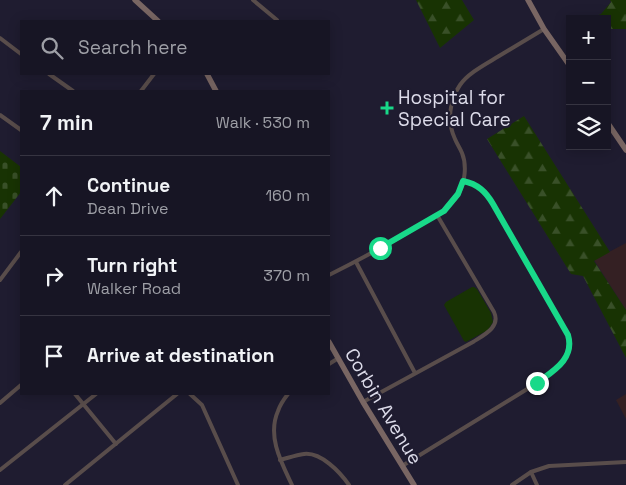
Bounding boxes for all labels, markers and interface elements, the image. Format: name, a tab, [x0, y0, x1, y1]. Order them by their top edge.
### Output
map controls	[566, 15, 611, 150]
button: +	[566, 15, 611, 60]
search box	[20, 20, 330, 75]
icon: search	[38, 34, 66, 62]
text: Search here	[78, 35, 188, 60]
button: −	[566, 60, 611, 105]
place label: Hospital for Special Care	[398, 85, 511, 132]
marker: Hospital for Special Care	[380, 101, 394, 115]
button: layers	[566, 105, 611, 150]
text: 7 min	[40, 109, 93, 136]
text: Walk · 530 m	[216, 112, 310, 133]
text: Continue	[87, 173, 170, 198]
icon: ahead	[40, 182, 68, 210]
text: 160 m	[265, 185, 310, 206]
text: Dean Drive	[87, 198, 169, 219]
route start	[369, 237, 392, 260]
text: Turn right	[87, 253, 177, 278]
icon: right	[40, 262, 68, 290]
text: 370 m	[263, 265, 310, 286]
text: Walker Road	[87, 278, 181, 299]
icon: arrive	[40, 342, 68, 370]
text: Arrive at destination	[87, 343, 275, 368]
street label: Corbin Avenue	[339, 344, 428, 469]
route end	[526, 372, 549, 395]

